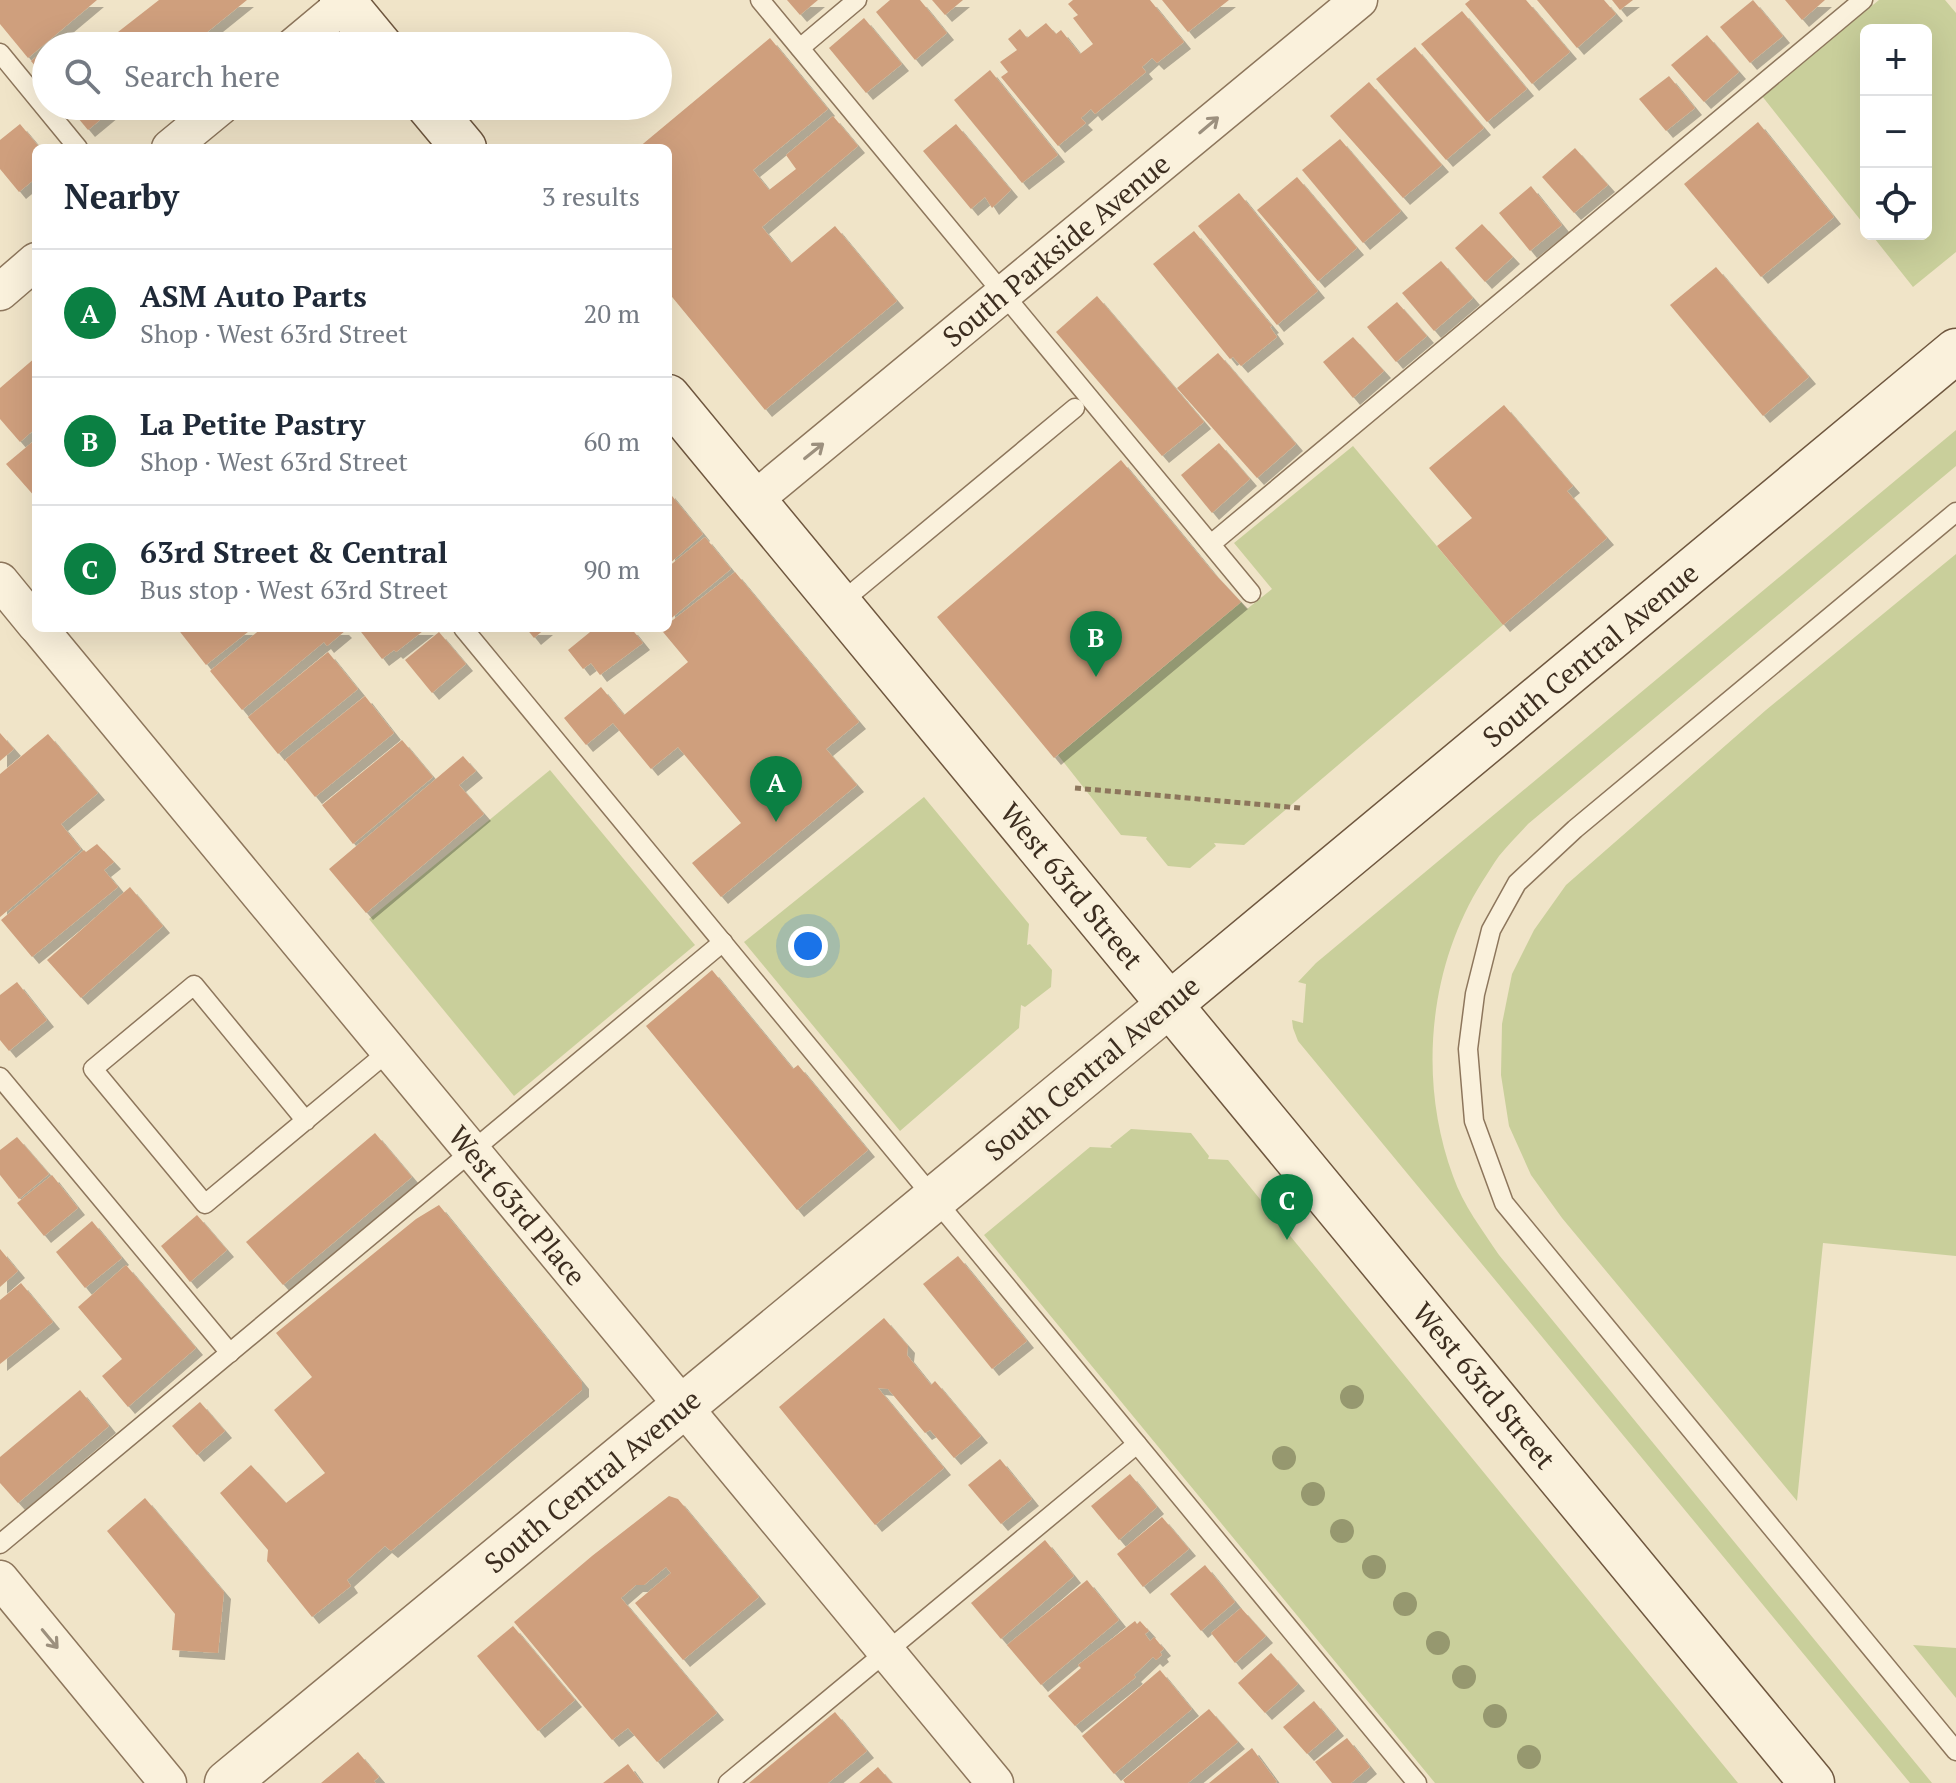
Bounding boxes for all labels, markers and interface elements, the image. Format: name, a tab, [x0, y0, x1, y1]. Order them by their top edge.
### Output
map controls	[1860, 24, 1932, 240]
button: +	[1860, 24, 1932, 96]
search box	[32, 32, 672, 120]
icon: search	[60, 54, 104, 98]
text: Search here	[124, 56, 280, 96]
button: −	[1860, 96, 1932, 168]
one-way arrow	[1198, 116, 1219, 134]
street label: South Parkside Avenue	[934, 145, 1177, 355]
button: locate	[1860, 168, 1932, 240]
text: Nearby	[64, 174, 179, 219]
text: 3 results	[542, 179, 640, 213]
text: ASM Auto Parts	[140, 276, 367, 316]
text: A	[81, 296, 99, 330]
text: 20 m	[584, 296, 640, 330]
text: Shop · West 63rd Street	[140, 316, 408, 350]
text: La Petite Pastry	[140, 404, 365, 444]
text: B	[82, 424, 98, 458]
text: 60 m	[584, 424, 640, 458]
one-way arrow	[803, 442, 824, 460]
text: Shop · West 63rd Street	[140, 444, 408, 478]
text: 63rd Street & Central	[140, 532, 448, 572]
text: C	[82, 552, 98, 586]
text: 90 m	[584, 552, 640, 586]
street label: South Central Avenue	[1474, 554, 1706, 755]
text: Bus stop · West 63rd Street	[140, 572, 448, 606]
pin: B	[1070, 611, 1122, 677]
pin: A	[750, 756, 802, 822]
street label: West 63rd Street	[992, 795, 1152, 977]
your location	[788, 926, 828, 966]
street label: South Central Avenue	[976, 967, 1207, 1169]
street label: West 63rd Place	[441, 1118, 595, 1293]
pin: C	[1261, 1174, 1313, 1240]
street label: West 63rd Street	[1405, 1294, 1565, 1477]
street label: South Central Avenue	[476, 1381, 708, 1581]
one-way arrow	[41, 1629, 59, 1649]

